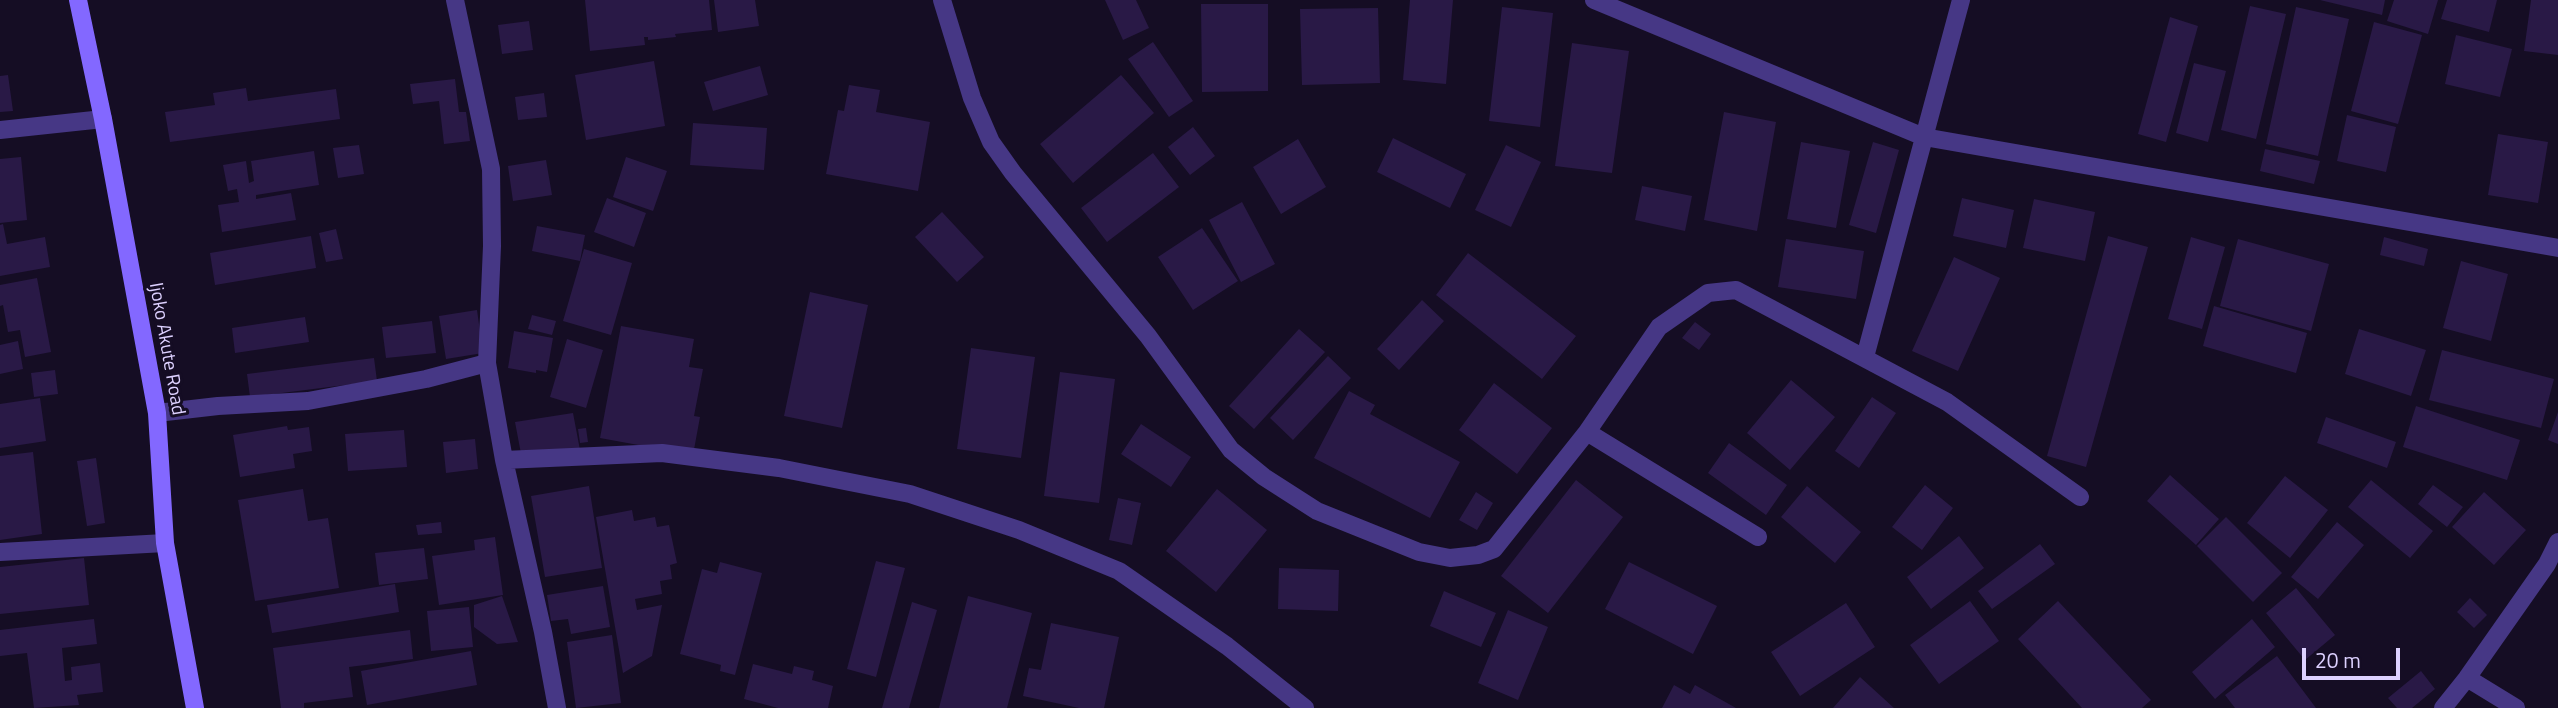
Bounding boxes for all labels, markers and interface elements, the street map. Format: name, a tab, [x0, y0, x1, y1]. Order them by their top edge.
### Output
street label: Ijoko Akute Road	[143, 281, 189, 417]
scale bar	[2306, 634, 2404, 678]
text: 20 m	[2315, 644, 2361, 676]

